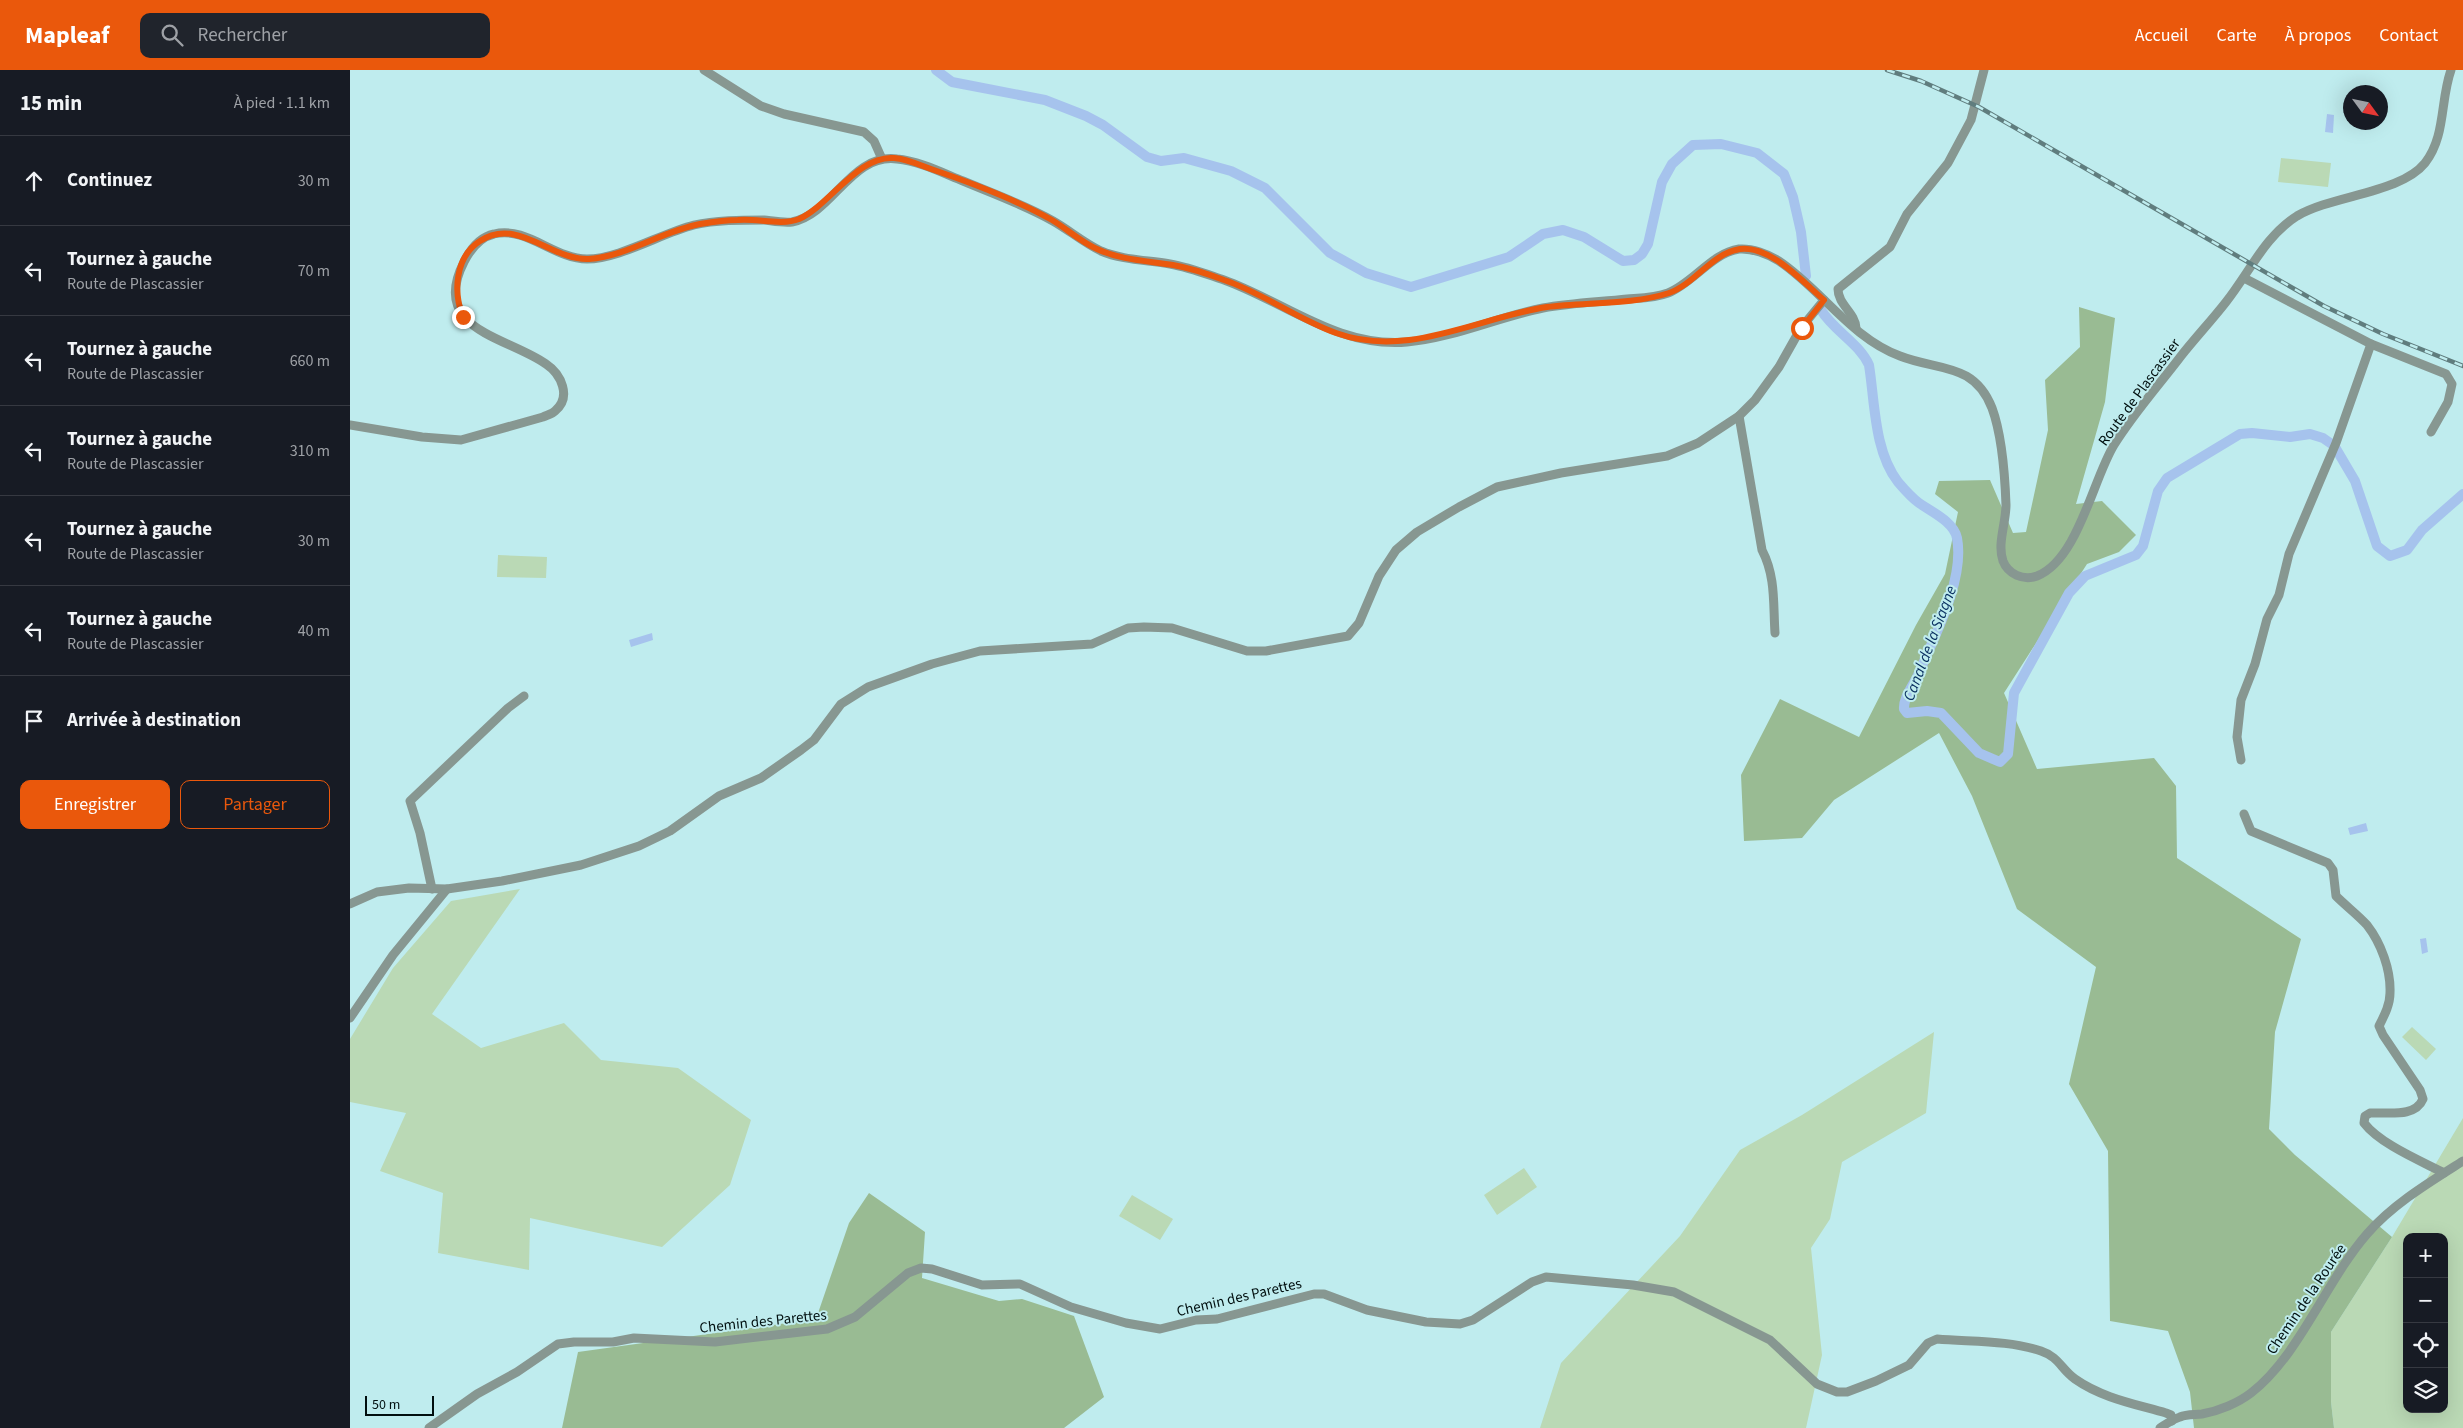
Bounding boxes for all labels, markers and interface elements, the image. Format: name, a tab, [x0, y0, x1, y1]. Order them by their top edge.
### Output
search box	[140, 13, 490, 58]
text: Mapleaf	[25, 18, 110, 53]
icon: search	[158, 21, 186, 49]
text: Rechercher	[198, 22, 287, 49]
text: Accueil	[2135, 23, 2188, 48]
text: Carte	[2216, 23, 2257, 48]
text: À propos	[2285, 23, 2351, 48]
text: Contact	[2379, 23, 2438, 48]
north arrow	[2343, 85, 2388, 130]
text: 15 min	[20, 88, 82, 118]
text: À pied · 1.1 km	[234, 92, 330, 114]
icon: ahead	[20, 167, 48, 195]
text: Continuez	[67, 167, 152, 194]
text: 30 m	[298, 170, 330, 192]
text: Tournez à gauche	[67, 246, 212, 273]
icon: left	[20, 257, 48, 285]
text: 70 m	[298, 260, 330, 282]
text: Route de Plascassier	[67, 273, 204, 295]
route end	[452, 306, 475, 329]
route start	[1791, 317, 1814, 340]
street label: Route de Plascassier	[2093, 334, 2186, 450]
text: Tournez à gauche	[67, 336, 212, 363]
icon: left	[20, 347, 48, 375]
text: 660 m	[290, 350, 330, 372]
text: Route de Plascassier	[67, 363, 204, 385]
text: Tournez à gauche	[67, 426, 212, 453]
icon: left	[20, 437, 48, 465]
text: 310 m	[290, 440, 330, 462]
text: Route de Plascassier	[67, 453, 204, 475]
text: Tournez à gauche	[67, 516, 212, 543]
icon: left	[20, 527, 48, 555]
text: 30 m	[298, 530, 330, 552]
text: Route de Plascassier	[67, 543, 204, 565]
water label: Canal de la Siagne	[1898, 582, 1962, 704]
text: Tournez à gauche	[67, 606, 212, 633]
icon: left	[20, 617, 48, 645]
text: 40 m	[298, 620, 330, 642]
text: Route de Plascassier	[67, 633, 204, 655]
icon: arrive	[20, 707, 48, 735]
text: Arrivée à destination	[67, 707, 241, 734]
button: Enregistrer	[20, 780, 170, 829]
button: Partager	[180, 780, 330, 829]
map controls	[2403, 1233, 2448, 1413]
button: +	[2403, 1233, 2448, 1278]
street label: Chemin de la Rourée	[2262, 1240, 2351, 1359]
street label: Chemin des Parettes	[1175, 1273, 1304, 1322]
button: −	[2403, 1278, 2448, 1323]
street label: Chemin des Parettes	[698, 1304, 828, 1339]
button: locate	[2403, 1323, 2448, 1368]
button: layers	[2403, 1368, 2448, 1413]
scale bar	[365, 1393, 434, 1416]
text: 50 m	[372, 1395, 400, 1415]

